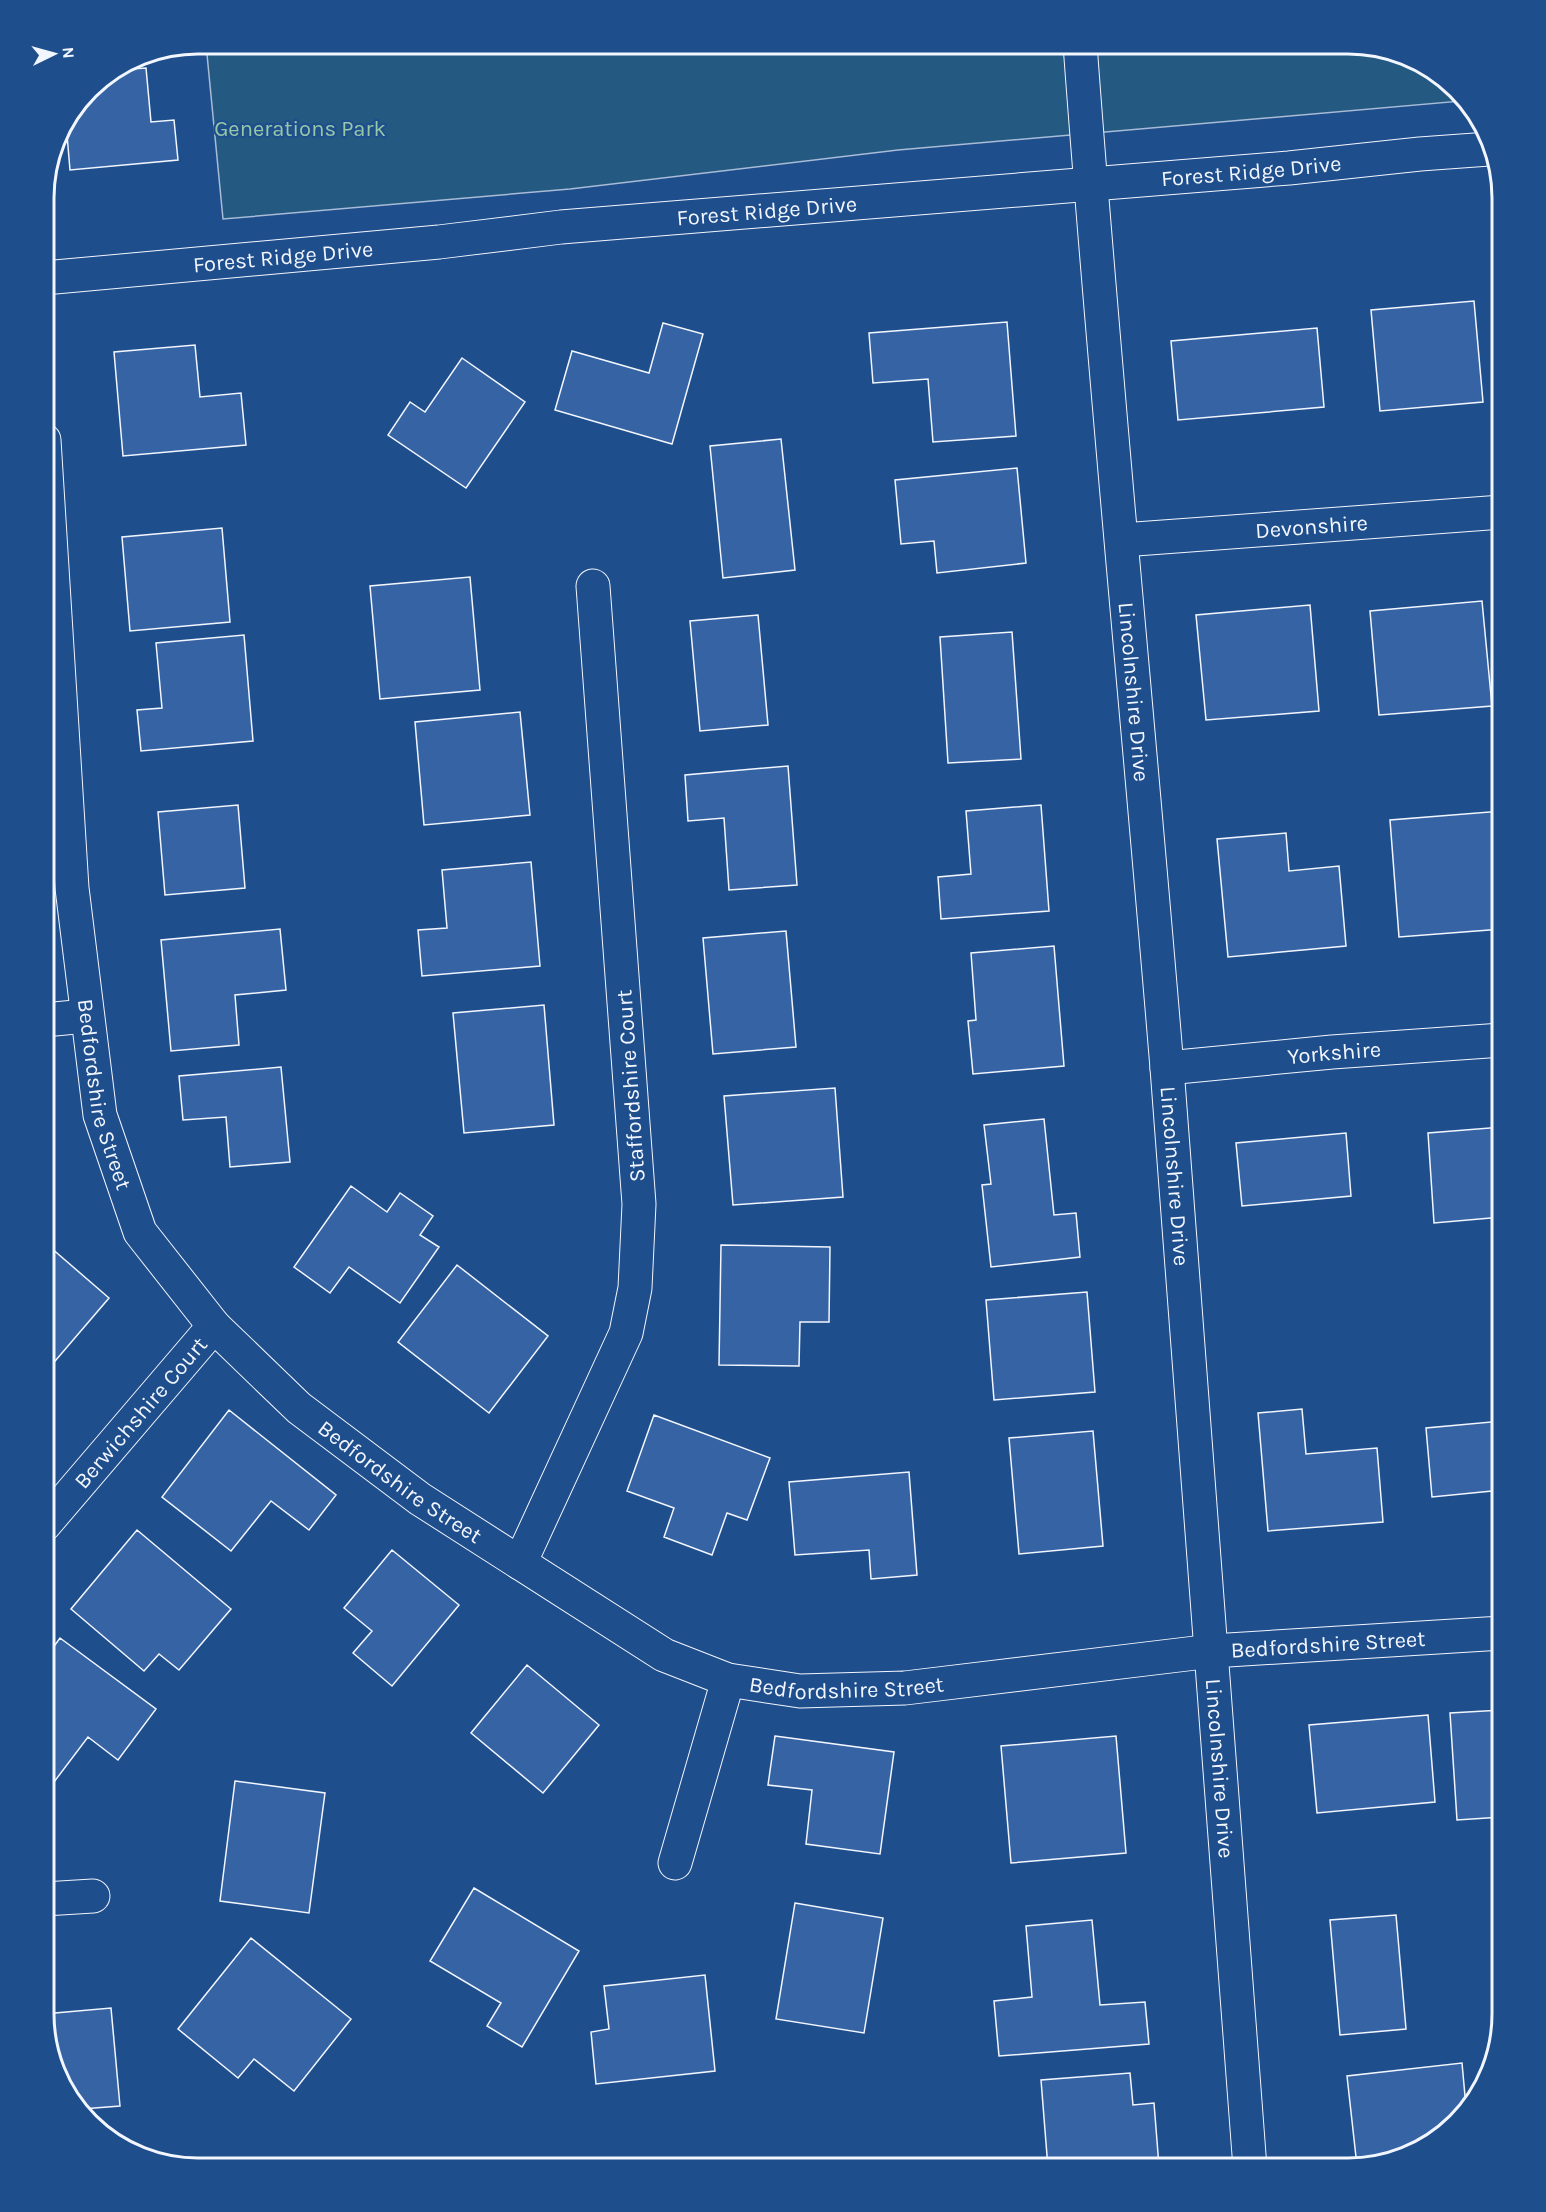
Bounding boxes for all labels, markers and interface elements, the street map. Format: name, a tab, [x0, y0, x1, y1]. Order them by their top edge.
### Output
north arrow	[24, 24, 84, 84]
text: N	[58, 46, 78, 59]
park label: Generations Park	[214, 116, 386, 142]
street label: Forest Ridge Drive	[1160, 150, 1343, 192]
street label: Forest Ridge Drive	[676, 191, 858, 232]
street label: Forest Ridge Drive	[192, 236, 374, 278]
street label: Devonshire	[1254, 510, 1369, 544]
street label: Lincolnshire Drive	[1112, 601, 1154, 783]
street label: Staffordshire Court	[611, 989, 651, 1183]
street label: Bedfordshire Street	[72, 997, 137, 1193]
street label: Yorkshire	[1286, 1037, 1382, 1070]
street label: Lincolnshire Drive	[1154, 1085, 1194, 1267]
street label: Berwichshire Court	[69, 1332, 213, 1494]
street label: Bedfordshire Street	[313, 1415, 486, 1549]
street label: Bedfordshire Street	[1230, 1626, 1426, 1664]
street label: Bedfordshire Street	[747, 1671, 945, 1705]
street label: Lincolnshire Drive	[1200, 1678, 1239, 1859]

